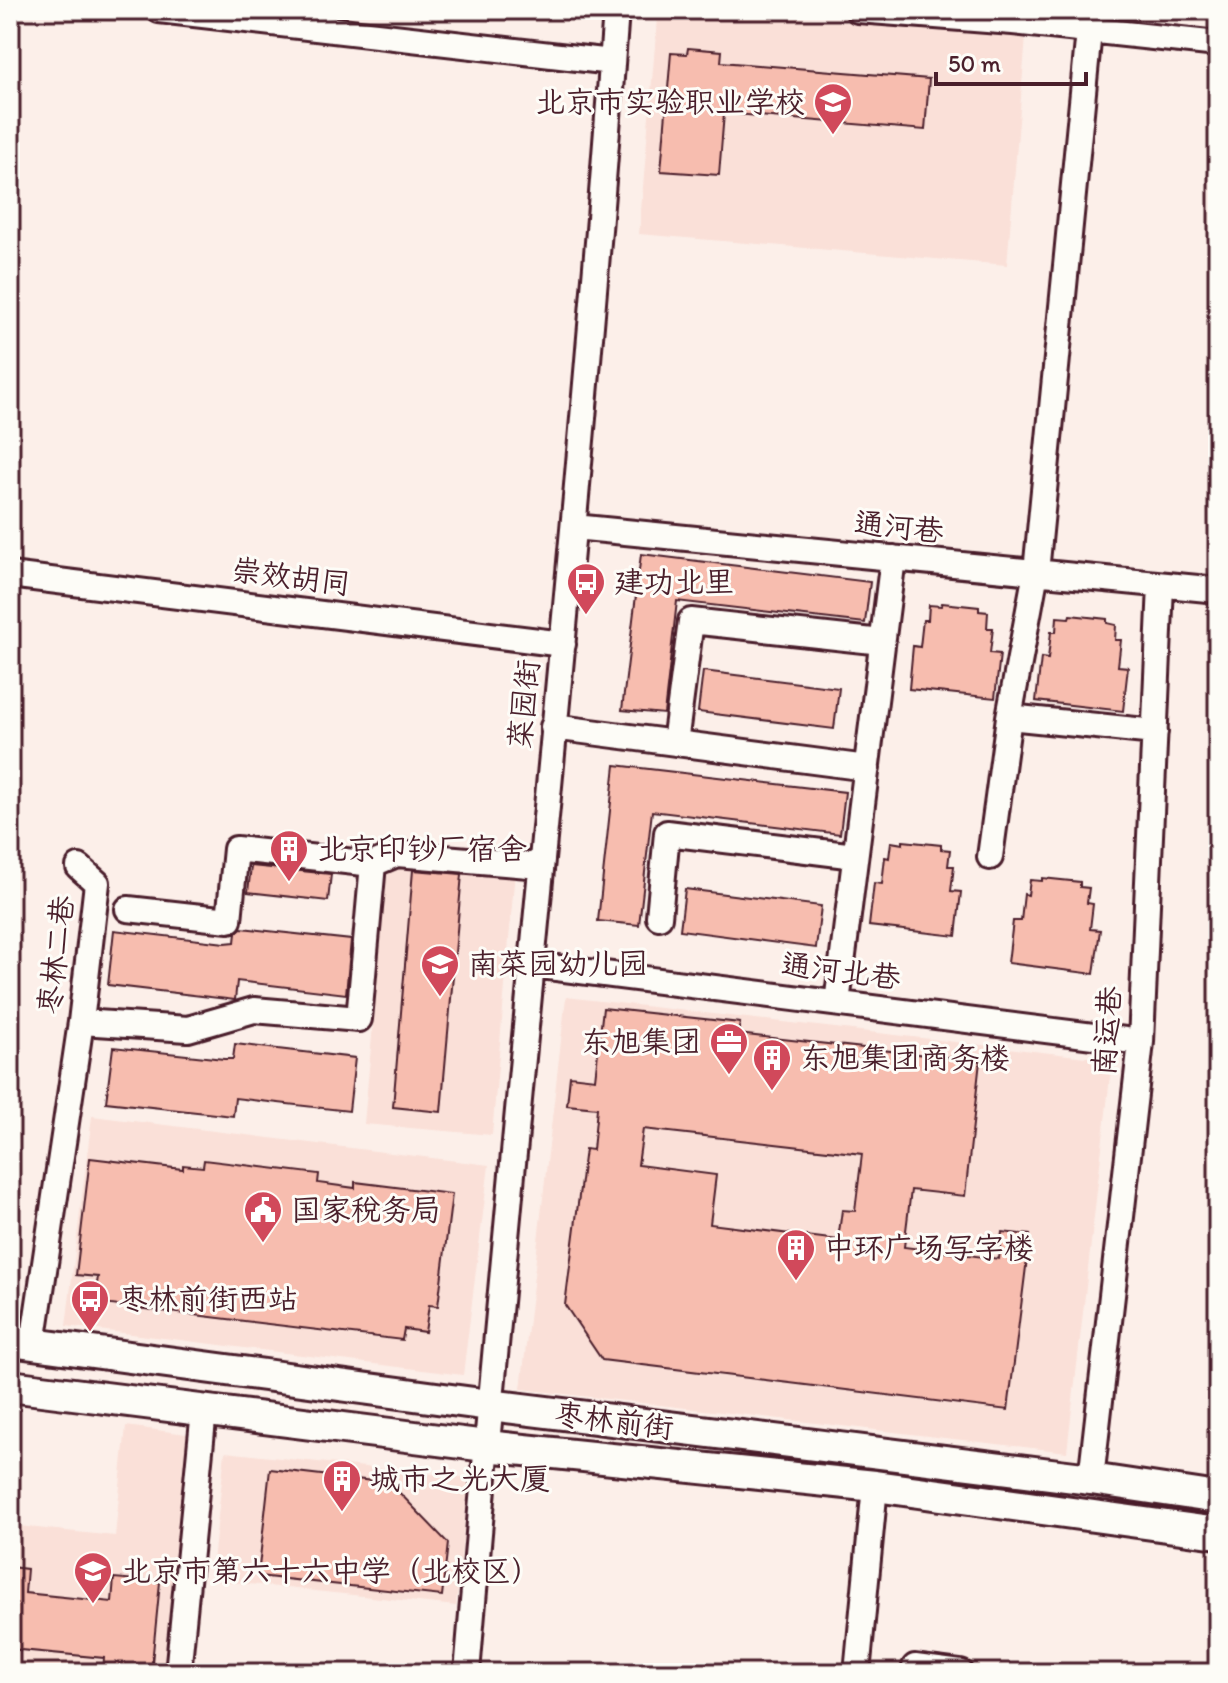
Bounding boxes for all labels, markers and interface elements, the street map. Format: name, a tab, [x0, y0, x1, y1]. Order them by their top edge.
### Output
scale bar	[936, 36, 1086, 86]
text: 50 m	[948, 49, 1001, 78]
school or university icon: 北京市实验职业学校	[812, 81, 854, 136]
place label: 北京市实验职业学校	[535, 83, 805, 120]
street label: 通河巷	[852, 503, 946, 550]
street label: 崇效胡同	[229, 551, 353, 602]
bus stop icon: 建功北里	[565, 561, 607, 616]
place label: 建功北里	[614, 563, 734, 600]
street label: 菜园街	[500, 657, 547, 751]
building icon: 北京印钞厂宿舍	[268, 828, 310, 883]
place label: 北京印钞厂宿舍	[317, 830, 527, 867]
street label: 枣林二巷	[30, 893, 81, 1017]
school or university icon: 南菜园幼儿园	[419, 943, 461, 998]
place label: 南菜园幼儿园	[468, 945, 648, 982]
street label: 通河北巷	[779, 945, 903, 996]
street label: 南运巷	[1085, 985, 1128, 1077]
office icon: 东旭集团	[708, 1021, 750, 1076]
place label: 东旭集团	[581, 1023, 701, 1060]
building icon: 东旭集团商务楼	[751, 1037, 793, 1092]
place label: 东旭集团商务楼	[800, 1039, 1010, 1076]
public building icon: 国家税务局	[242, 1189, 284, 1244]
place label: 国家税务局	[291, 1191, 441, 1228]
building icon: 中环广场写字楼	[775, 1227, 817, 1282]
place label: 中环广场写字楼	[824, 1229, 1034, 1266]
bus stop icon: 枣林前街西站	[69, 1278, 111, 1333]
place label: 枣林前街西站	[118, 1280, 298, 1317]
street label: 枣林前街	[552, 1395, 676, 1446]
building icon: 城市之光大厦	[321, 1458, 363, 1513]
place label: 城市之光大厦	[370, 1460, 550, 1497]
school or university icon: 北京市第六十六中学（北校区）	[72, 1550, 114, 1605]
place label: 北京市第六十六中学（北校区）	[121, 1552, 541, 1589]

